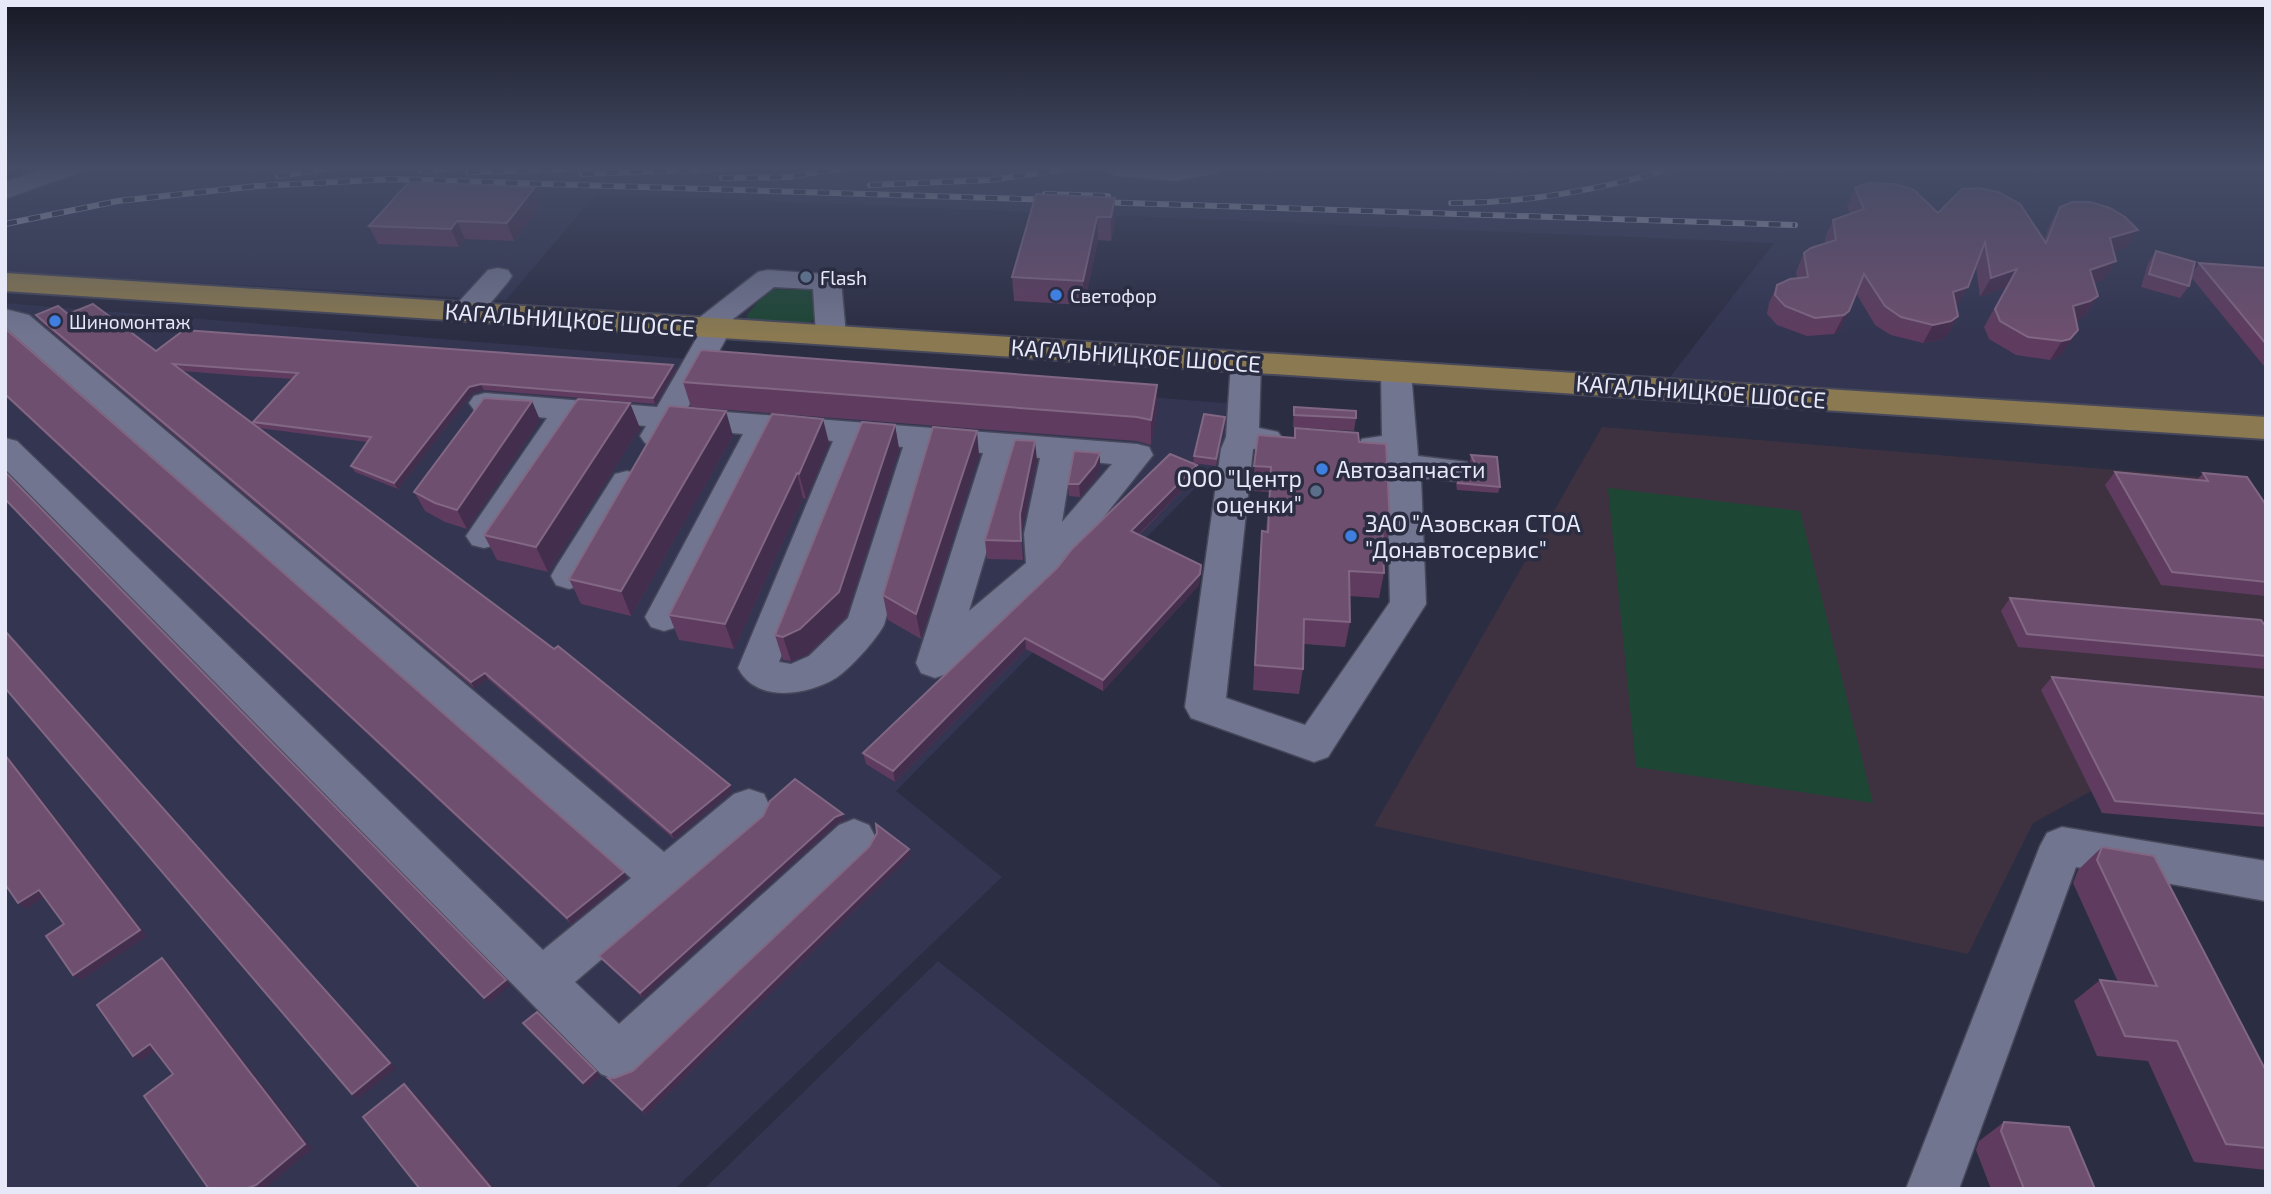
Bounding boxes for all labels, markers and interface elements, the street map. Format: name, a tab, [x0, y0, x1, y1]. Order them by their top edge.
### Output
place label: Flash	[820, 266, 867, 289]
marker: Flash	[798, 269, 814, 285]
place label: Светофор	[1070, 284, 1157, 307]
marker: Светофор	[1048, 287, 1064, 303]
street label: КАГАЛЬНИЦКОЕ ШОССЕ	[444, 296, 696, 342]
place label: Шиномонтаж	[69, 310, 191, 333]
marker: Шиномонтаж	[47, 313, 63, 329]
street label: КАГАЛЬНИЦКОЕ ШОССЕ	[1010, 332, 1262, 378]
street label: КАГАЛЬНИЦКОЕ ШОССЕ	[1575, 368, 1827, 414]
place label: Автозапчасти	[1336, 455, 1485, 483]
marker: Автозапчасти	[1314, 461, 1330, 477]
place label: ООО "Центр оценки"	[1177, 464, 1302, 518]
marker: ООО "Центр оценки"	[1308, 483, 1324, 499]
place label: ЗАО "Азовская СТОА "Донавтосервис"	[1365, 509, 1581, 563]
marker: ЗАО "Азовская СТОА "Донавтосервис"	[1343, 528, 1359, 544]

